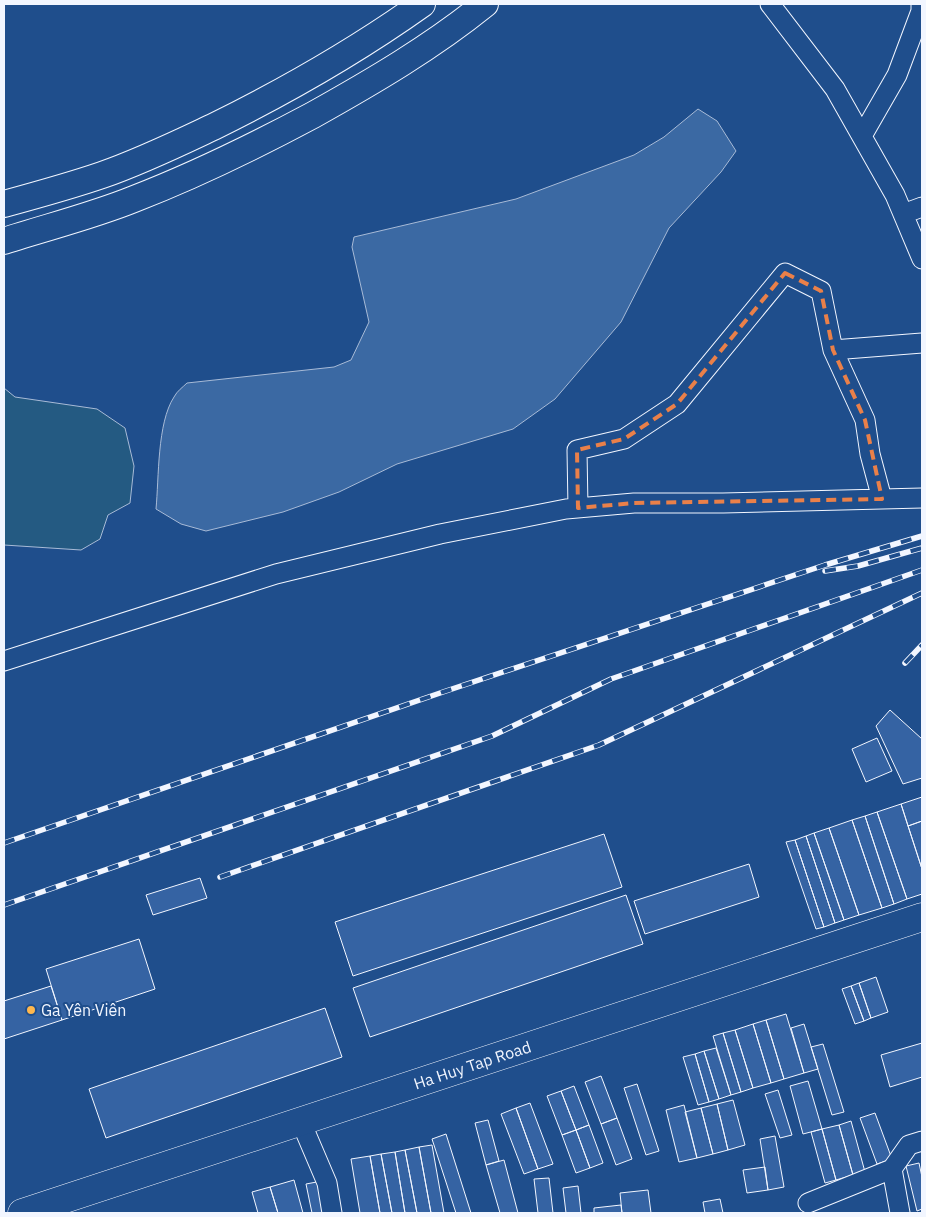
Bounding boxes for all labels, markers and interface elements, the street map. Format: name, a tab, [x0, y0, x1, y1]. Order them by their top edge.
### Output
place label: Ga Yên Viên	[41, 1000, 126, 1020]
marker: Ga Yên Viên	[25, 1004, 37, 1016]
street label: Ha Huy Tap Road	[411, 1036, 533, 1094]

